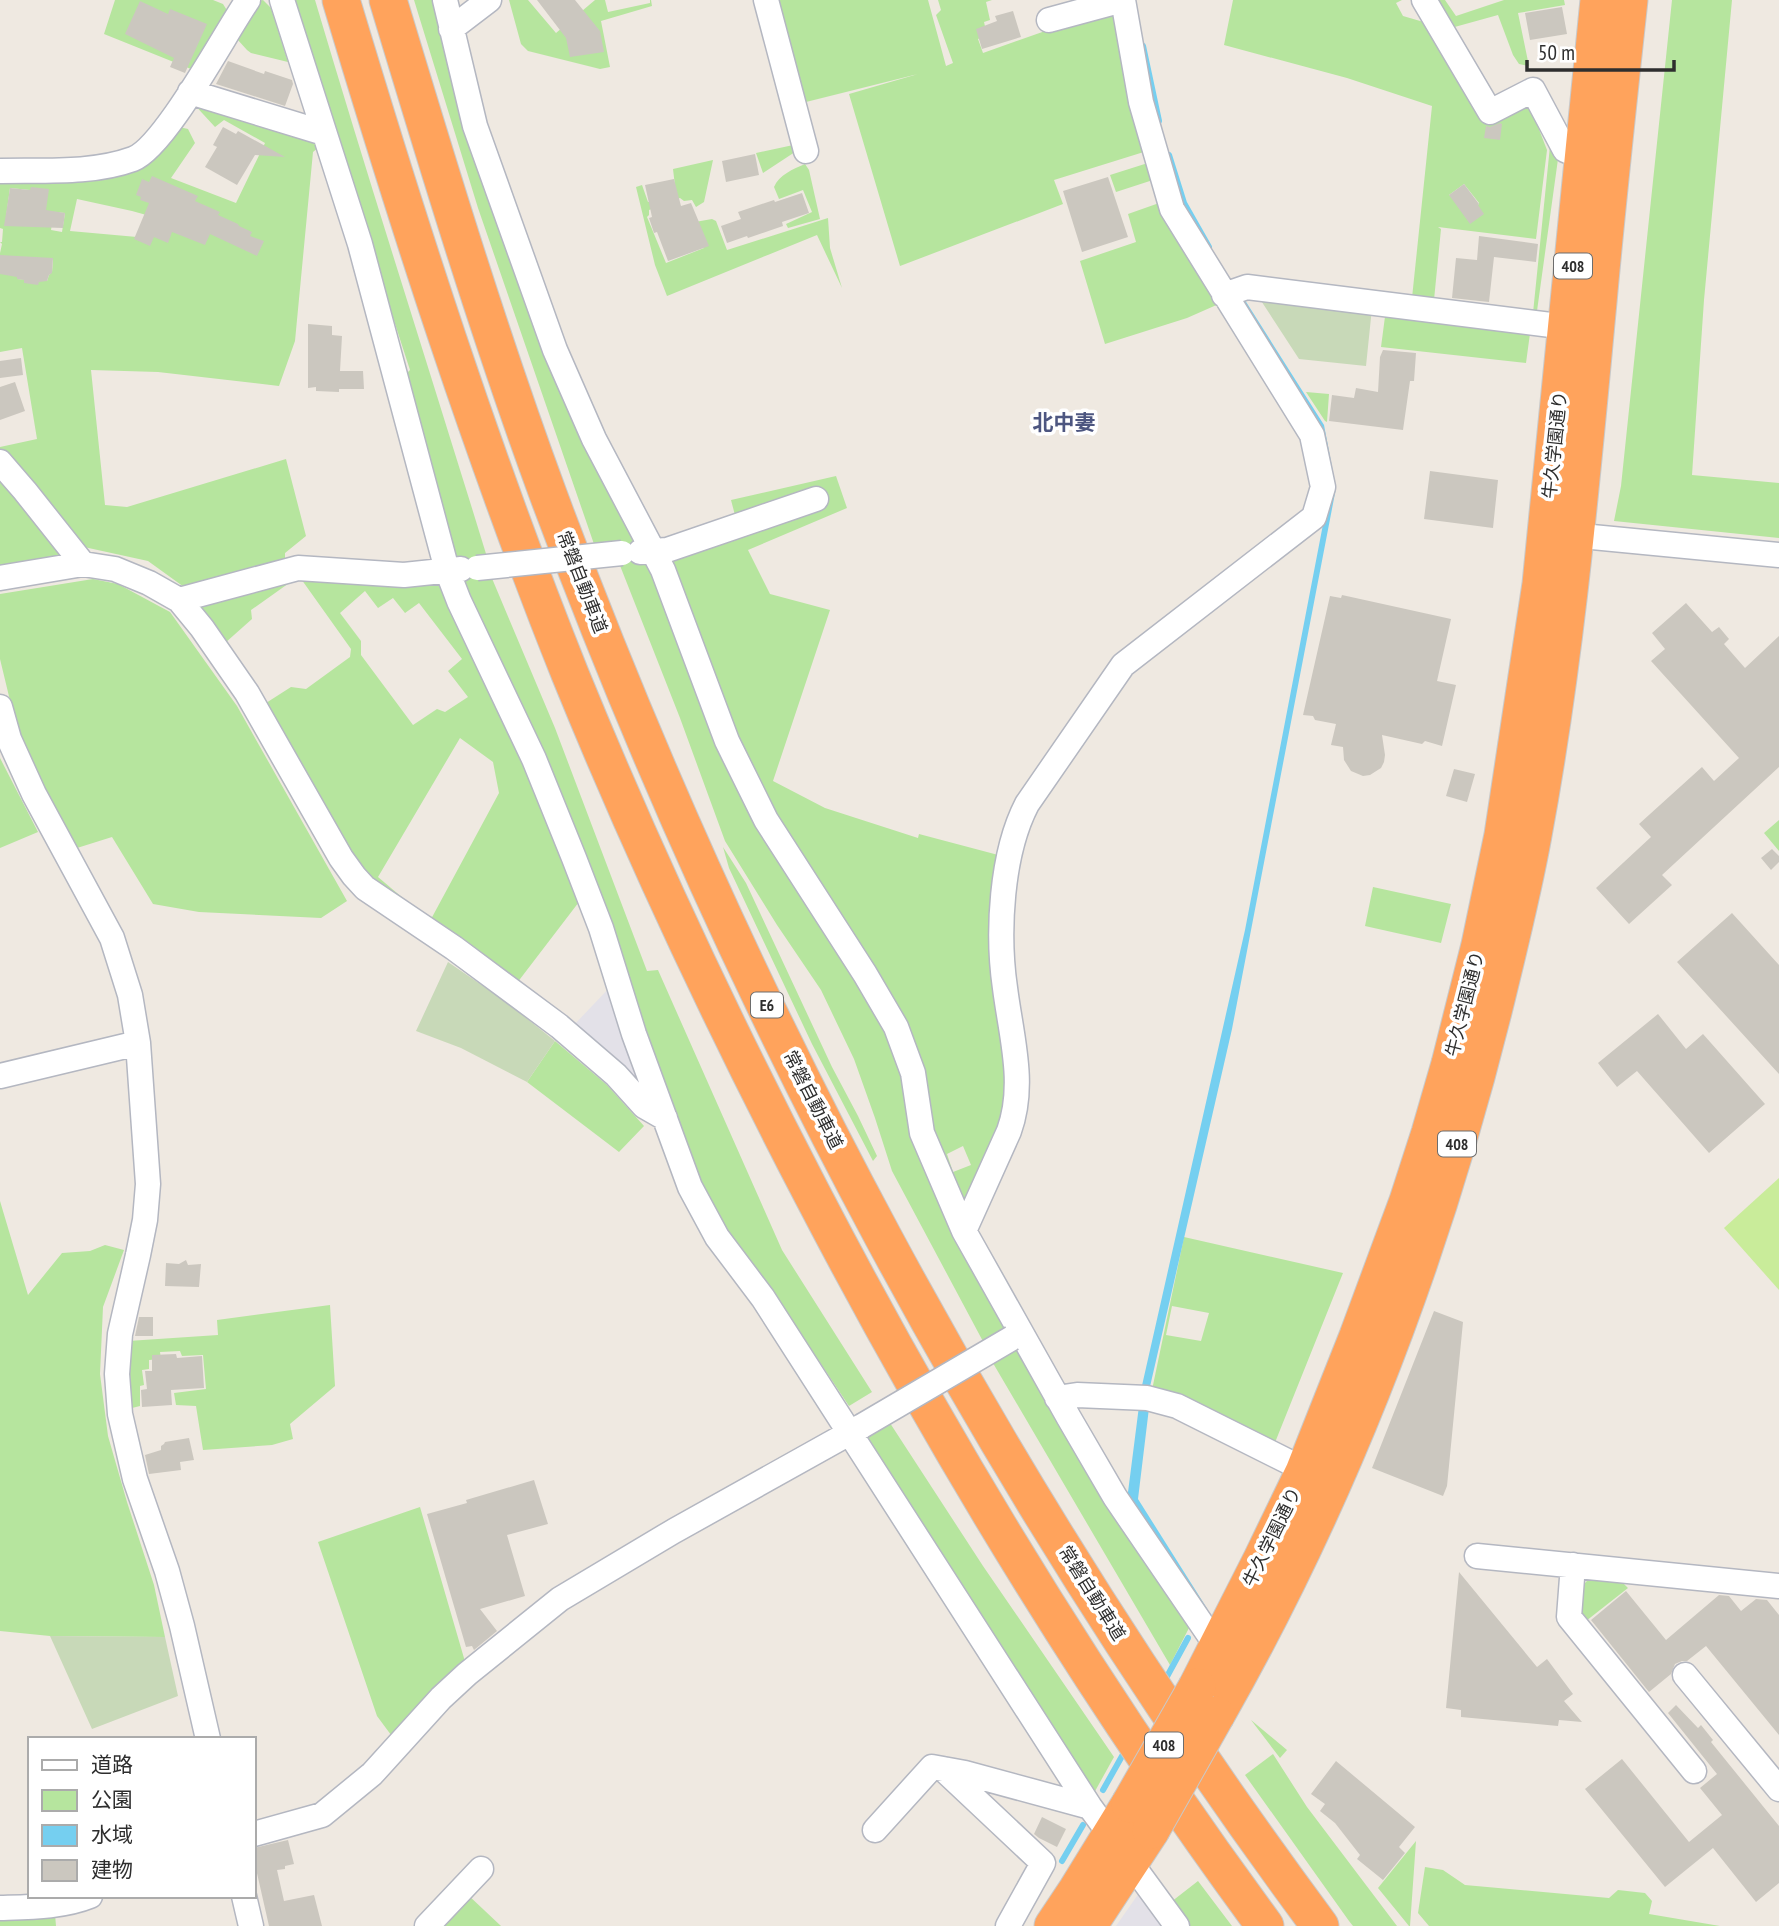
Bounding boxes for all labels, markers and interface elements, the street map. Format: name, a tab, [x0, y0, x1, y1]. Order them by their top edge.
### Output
scale bar	[1527, 28, 1674, 72]
text: 50 m	[1538, 39, 1575, 66]
road number: 408	[1554, 254, 1592, 278]
street label: 牛久学園通り	[1537, 390, 1572, 500]
district label: 北中妻	[1033, 409, 1096, 436]
street label: 常磐自動車道	[552, 527, 613, 636]
street label: 牛久学園通り	[1440, 949, 1489, 1059]
road number: E6	[751, 993, 783, 1018]
street label: 常磐自動車道	[779, 1046, 848, 1153]
road number: 408	[1438, 1132, 1476, 1156]
street label: 牛久学園通り	[1238, 1483, 1306, 1590]
street label: 常磐自動車道	[1054, 1541, 1131, 1645]
road number: 408	[1145, 1732, 1183, 1758]
legend	[28, 1737, 256, 1898]
text: 道路	[91, 1751, 133, 1778]
text: 公園	[91, 1786, 133, 1813]
text: 水域	[91, 1821, 133, 1848]
text: 建物	[91, 1856, 133, 1883]

